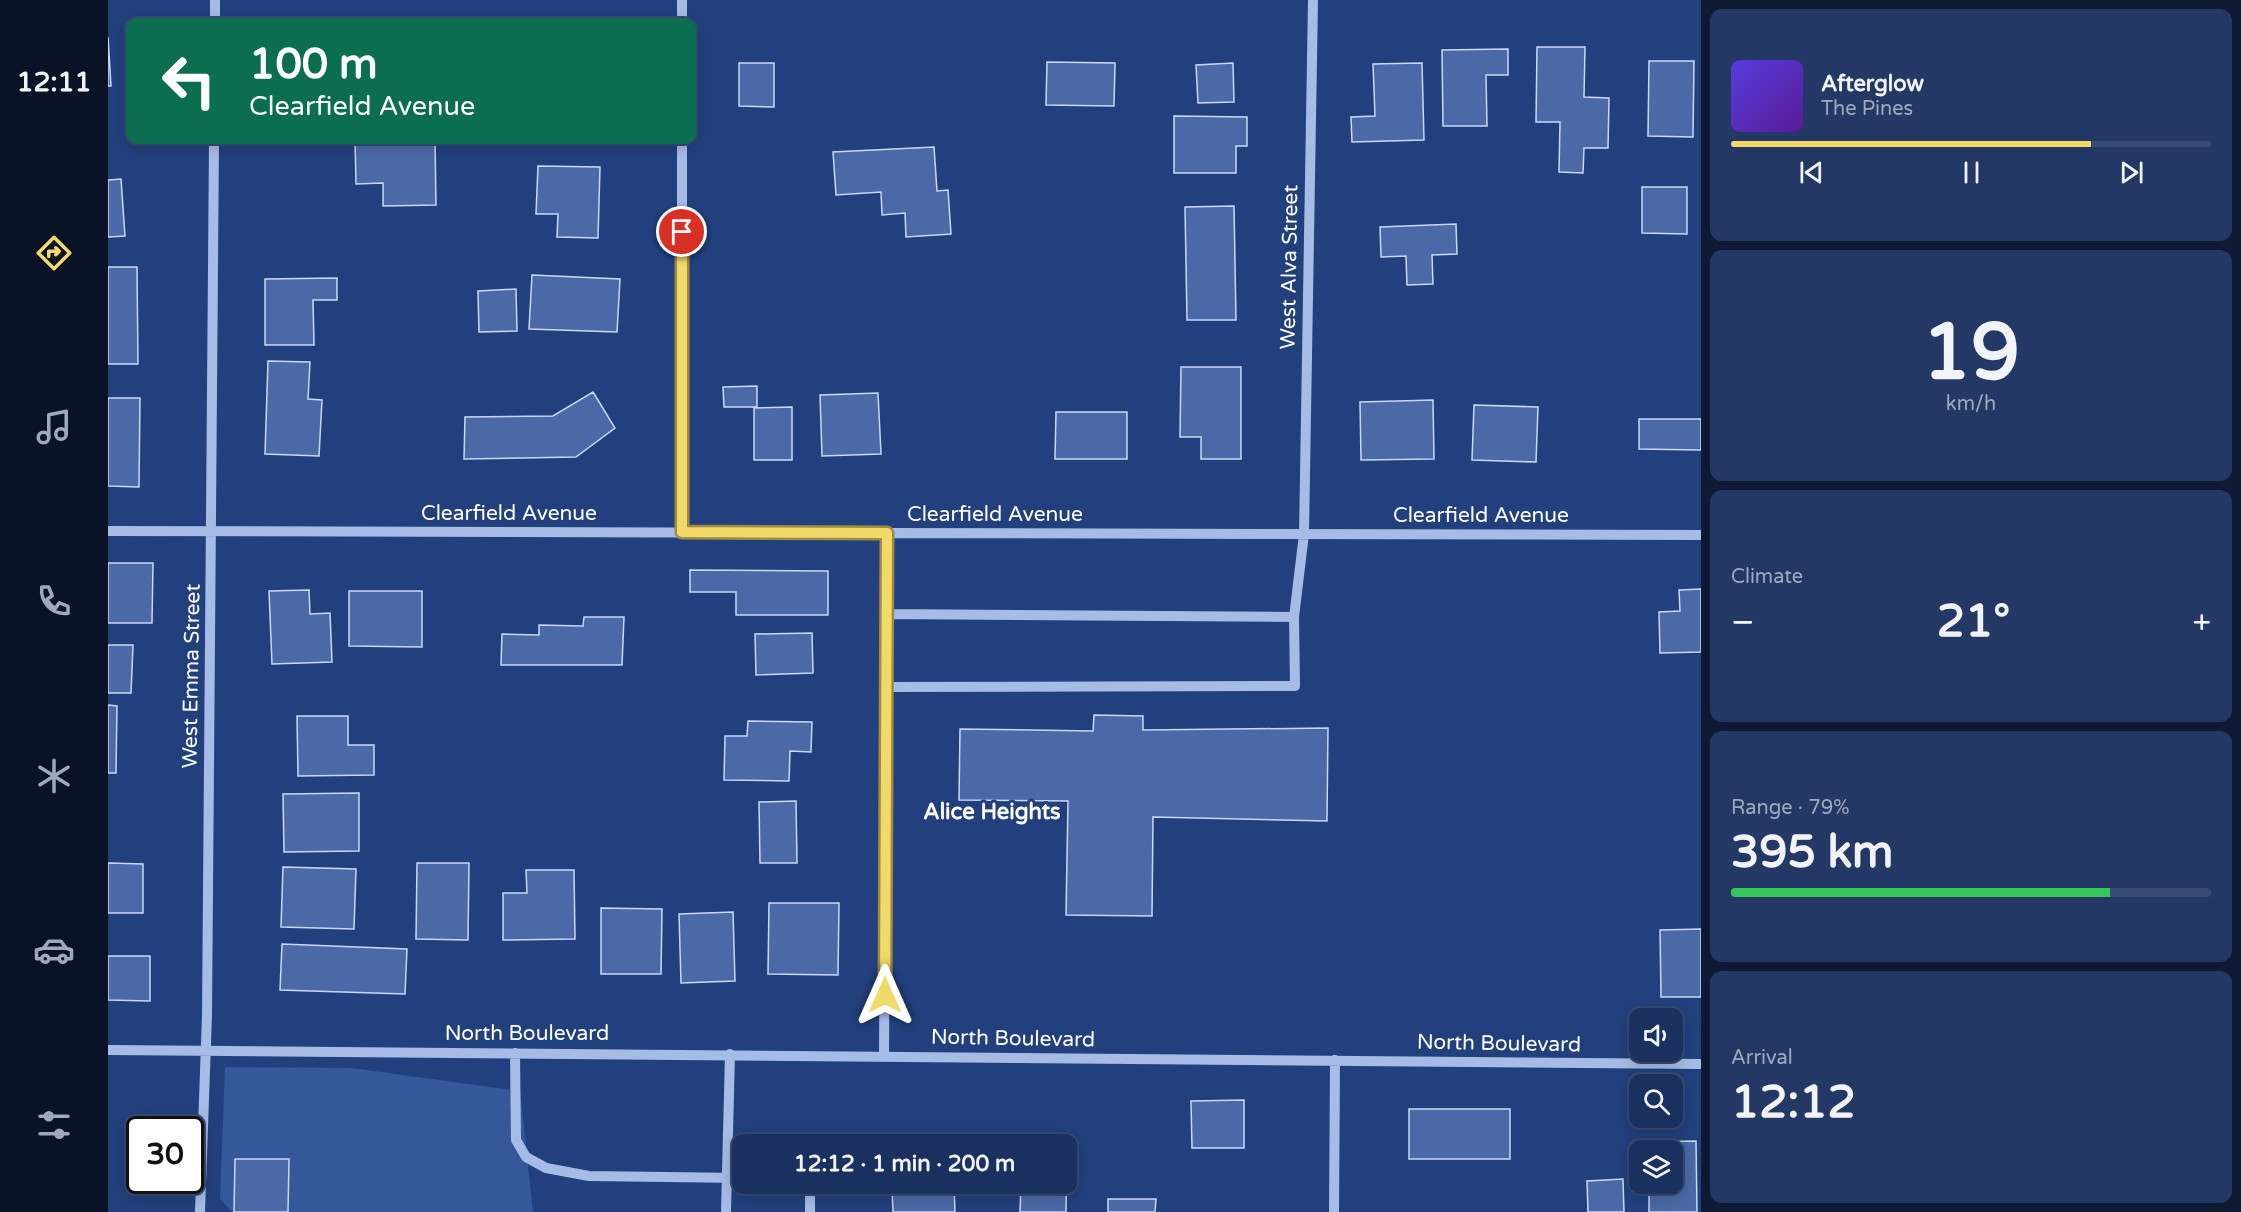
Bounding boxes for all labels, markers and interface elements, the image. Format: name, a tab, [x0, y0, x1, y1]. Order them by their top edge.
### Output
text: 100 m	[249, 39, 378, 90]
icon: left	[150, 42, 228, 120]
text: 12:11	[17, 66, 91, 99]
text: Afterglow	[1821, 71, 1924, 97]
text: Clearfield Avenue	[249, 90, 475, 123]
text: The Pines	[1821, 97, 1913, 121]
icon: previous	[1795, 156, 1828, 189]
icon: pause	[1955, 156, 1988, 189]
icon: next	[2115, 156, 2148, 189]
street label: West Alva Street	[1276, 184, 1303, 350]
pin	[656, 206, 707, 257]
icon: arrive	[665, 215, 698, 248]
icon: directions	[33, 232, 75, 274]
text: 19	[1922, 306, 2020, 400]
text: km/h	[1946, 392, 1996, 416]
icon: music	[33, 406, 75, 448]
street label: Clearfield Avenue	[421, 501, 597, 526]
street label: Clearfield Avenue	[907, 502, 1083, 527]
street label: Clearfield Avenue	[1393, 503, 1569, 528]
text: Climate	[1731, 565, 1803, 589]
icon: phone	[33, 580, 75, 622]
street label: West Emma Street	[177, 583, 206, 769]
text: 21°	[1937, 595, 2010, 649]
text: −	[1731, 603, 1755, 642]
text: +	[2192, 603, 2211, 642]
icon: climate	[33, 755, 75, 797]
text: Range · 79%	[1731, 796, 1850, 820]
district label: Alice Heights	[923, 799, 1061, 825]
text: 395 km	[1731, 826, 1893, 880]
icon: car	[33, 929, 75, 971]
position arrow	[853, 963, 917, 1027]
map controls	[1629, 1008, 1683, 1194]
button: sound	[1629, 1008, 1683, 1062]
street label: North Boulevard	[445, 1021, 609, 1046]
street label: North Boulevard	[931, 1025, 1095, 1052]
street label: North Boulevard	[1417, 1030, 1581, 1057]
text: Arrival	[1731, 1046, 1793, 1070]
button: search	[1629, 1074, 1683, 1128]
text: 12:12	[1731, 1076, 1856, 1130]
icon: filters	[33, 1104, 75, 1146]
speed limit sign: 30	[126, 1116, 204, 1194]
button: layers	[1629, 1140, 1683, 1194]
text: 12:12 · 1 min · 200 m	[794, 1151, 1015, 1177]

